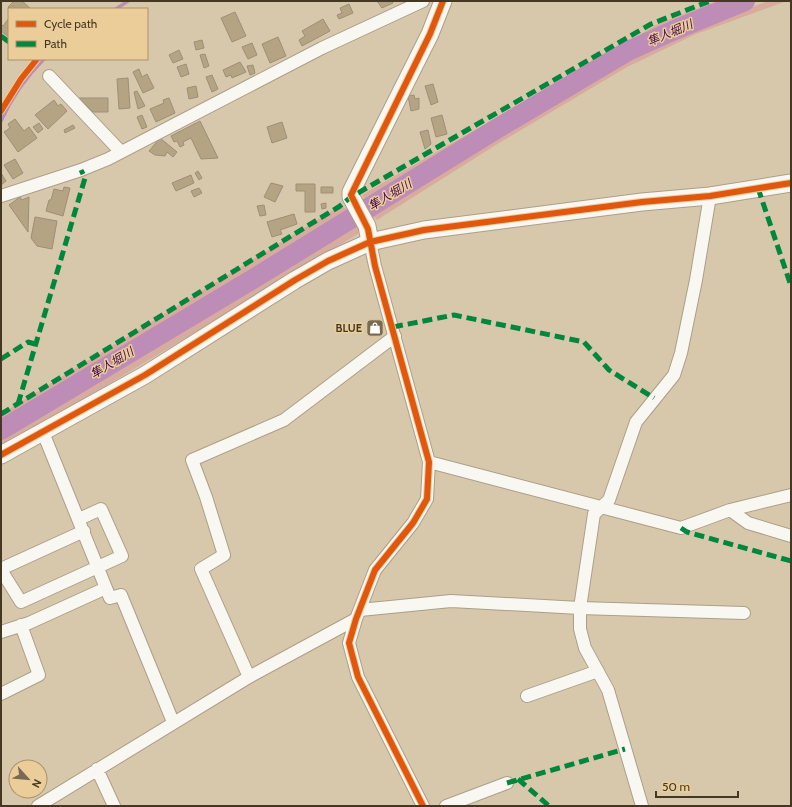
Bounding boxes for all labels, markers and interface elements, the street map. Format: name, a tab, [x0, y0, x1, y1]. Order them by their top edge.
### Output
legend	[8, 8, 148, 60]
water label: 隼人堀川	[645, 15, 697, 49]
text: Cycle path	[44, 16, 97, 31]
text: Path	[44, 36, 67, 51]
water label: 隼人堀川	[365, 175, 416, 213]
shop icon: BLUE	[365, 318, 385, 338]
place label: BLUE	[336, 321, 362, 335]
water label: 隼人堀川	[87, 343, 138, 381]
north arrow	[8, 759, 48, 799]
scale bar	[656, 773, 738, 799]
text: N	[29, 777, 45, 790]
text: 50 m	[662, 779, 690, 794]

